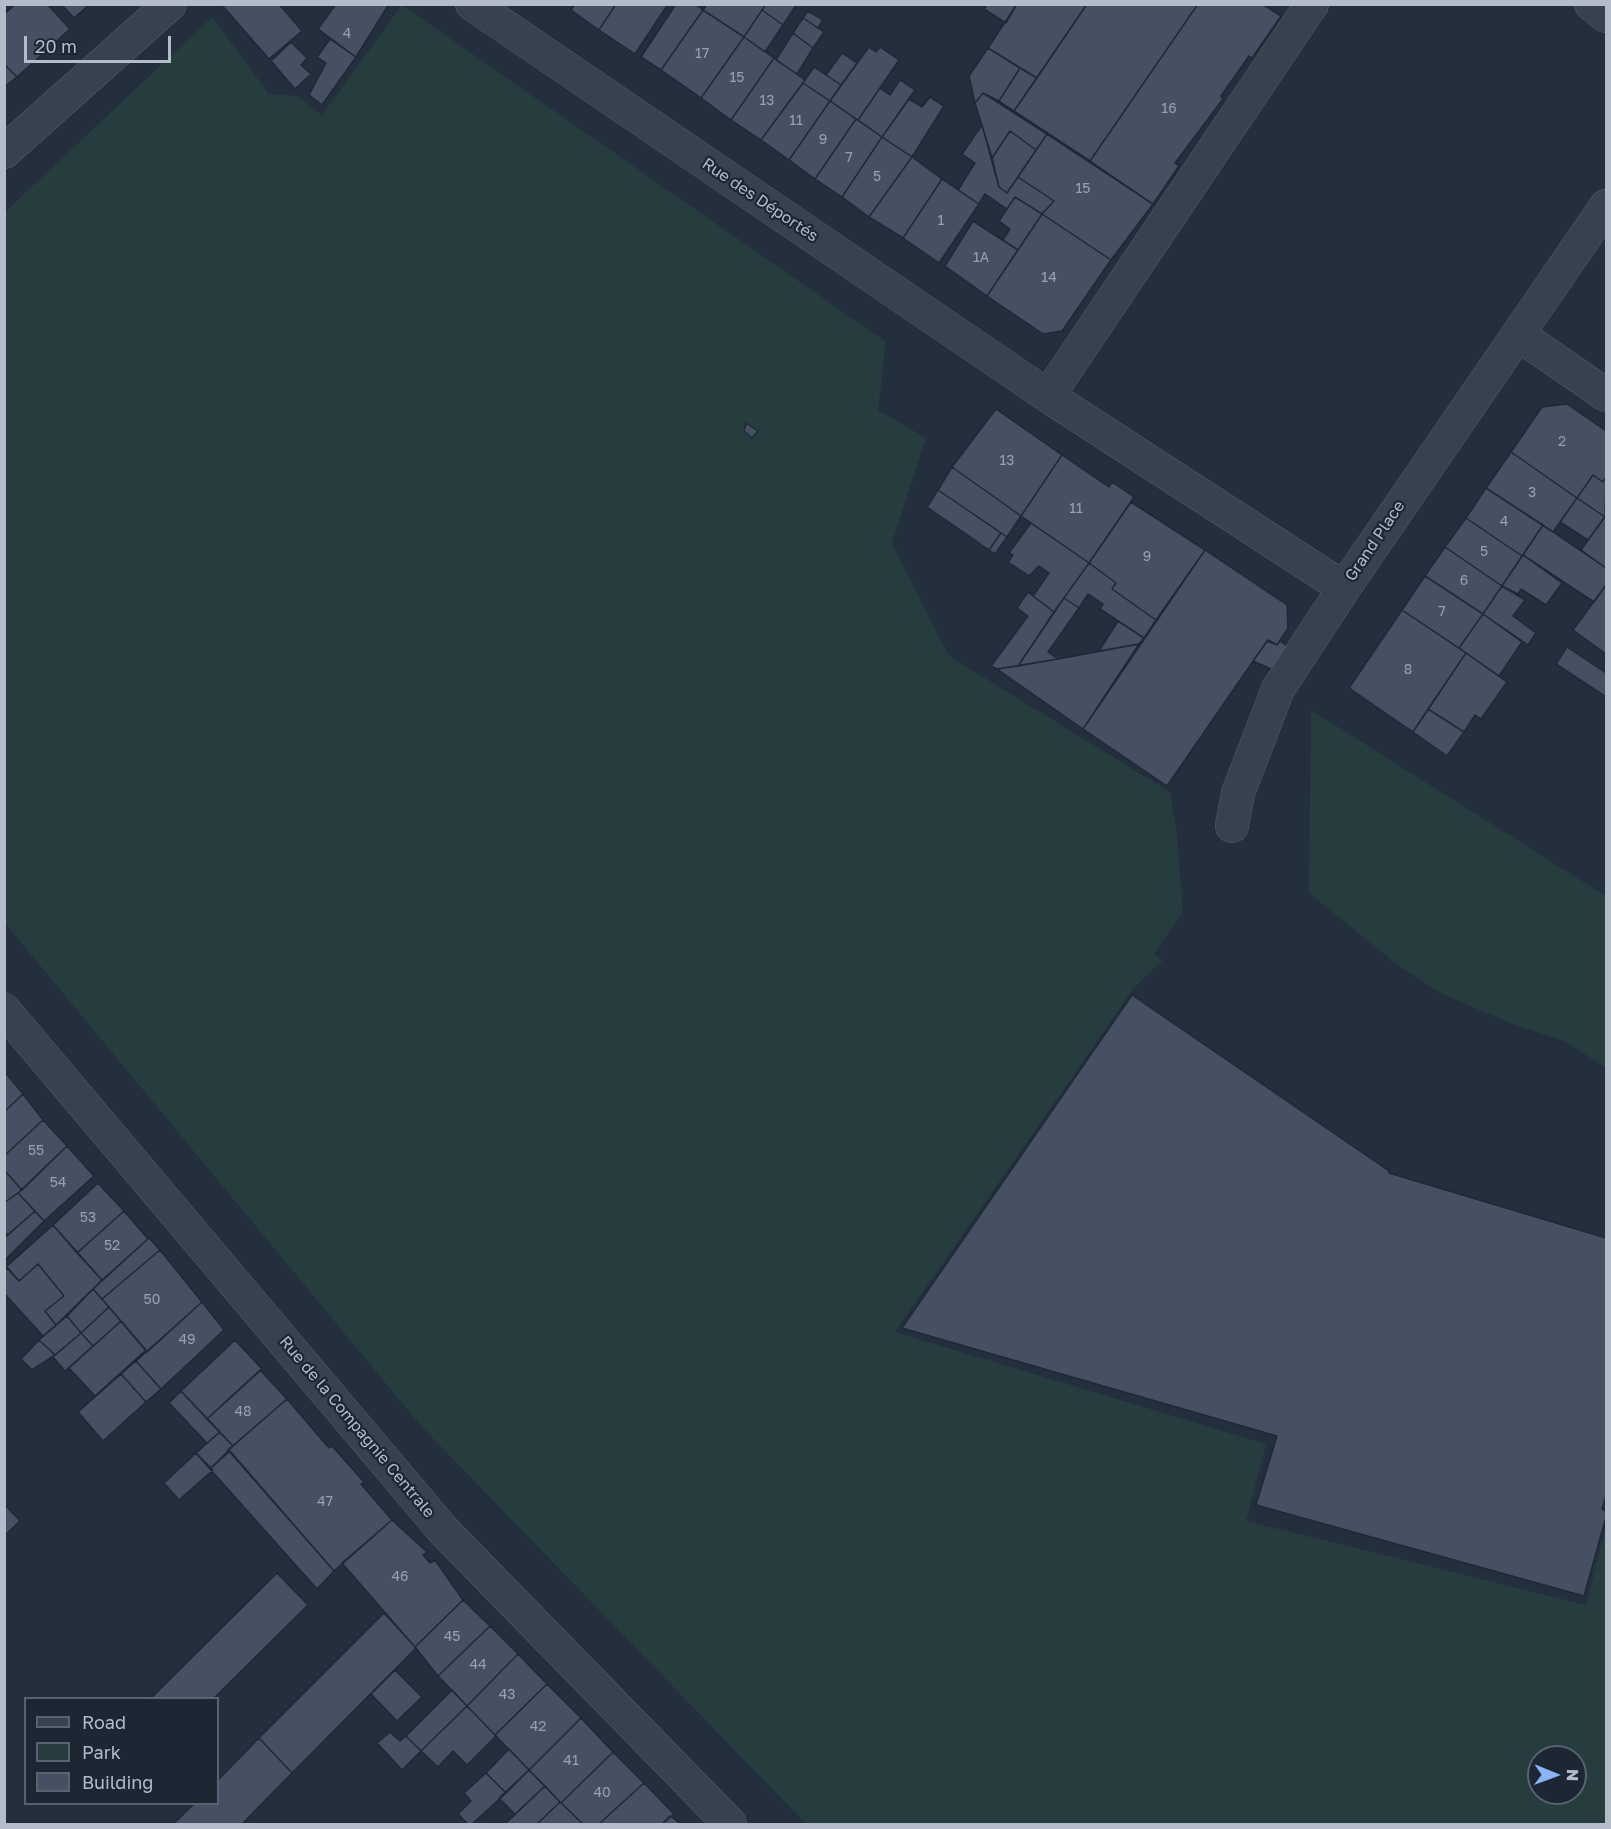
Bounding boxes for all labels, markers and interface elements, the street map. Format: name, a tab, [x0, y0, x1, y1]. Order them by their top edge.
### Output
scale bar	[27, 24, 174, 62]
house number: 4	[343, 26, 351, 42]
text: 20 m	[35, 35, 77, 57]
house number: 17	[695, 46, 709, 62]
house number: 15	[730, 70, 744, 86]
house number: 13	[760, 93, 774, 109]
house number: 16	[1161, 101, 1177, 117]
house number: 11	[789, 113, 803, 129]
house number: 9	[819, 132, 827, 148]
house number: 7	[845, 150, 853, 166]
street label: Rue des Déportés	[698, 154, 822, 246]
house number: 5	[873, 169, 881, 185]
house number: 15	[1076, 181, 1090, 197]
house number: 1	[938, 213, 944, 229]
house number: 1A	[973, 250, 989, 266]
house number: 14	[1041, 270, 1057, 286]
house number: 2	[1558, 434, 1566, 450]
house number: 13	[1000, 453, 1014, 469]
house number: 3	[1528, 485, 1536, 501]
street label: Grand Place	[1341, 497, 1409, 585]
house number: 11	[1069, 501, 1083, 517]
house number: 4	[1500, 514, 1508, 530]
house number: 5	[1480, 544, 1488, 560]
house number: 9	[1143, 549, 1151, 565]
house number: 6	[1460, 573, 1468, 589]
house number: 7	[1438, 604, 1446, 620]
house number: 8	[1404, 662, 1412, 678]
house number: 55	[28, 1143, 44, 1159]
house number: 54	[50, 1175, 66, 1191]
house number: 53	[80, 1210, 96, 1226]
house number: 52	[104, 1238, 120, 1254]
house number: 50	[144, 1292, 160, 1308]
house number: 49	[178, 1332, 196, 1348]
street label: Rue de la Compagnie Centrale	[275, 1332, 439, 1522]
house number: 48	[234, 1404, 252, 1420]
house number: 47	[317, 1494, 333, 1510]
house number: 46	[391, 1569, 409, 1585]
house number: 45	[444, 1629, 460, 1645]
house number: 44	[469, 1657, 487, 1673]
house number: 43	[499, 1687, 515, 1703]
legend	[24, 1697, 219, 1805]
text: Road	[82, 1711, 126, 1733]
house number: 42	[530, 1719, 546, 1735]
text: Park	[82, 1741, 121, 1763]
north arrow	[1527, 1745, 1587, 1805]
house number: 41	[563, 1753, 579, 1769]
text: N	[1563, 1769, 1583, 1782]
text: Building	[82, 1771, 153, 1793]
house number: 40	[593, 1785, 611, 1801]

